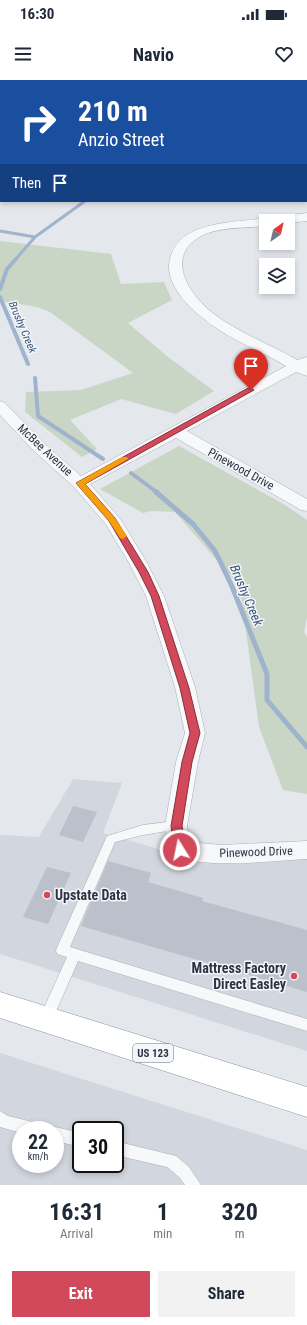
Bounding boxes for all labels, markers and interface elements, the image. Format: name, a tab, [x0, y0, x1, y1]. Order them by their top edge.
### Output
text: 16:30	[20, 5, 54, 23]
icon: menu	[12, 43, 34, 65]
icon: heart	[273, 43, 295, 65]
text: Navio	[133, 44, 174, 65]
text: 210 m	[78, 95, 148, 128]
icon: right	[12, 96, 64, 148]
text: Anzio Street	[78, 129, 164, 150]
icon: arrive	[49, 172, 71, 194]
text: Then	[12, 174, 41, 192]
north arrow	[259, 214, 295, 250]
map controls	[259, 214, 295, 294]
button: layers	[259, 258, 295, 294]
water label: Brushy Creek	[6, 299, 39, 355]
pin	[234, 349, 268, 390]
icon: arrive	[240, 355, 262, 377]
street label: McBee Avenue	[15, 421, 76, 479]
street label: Pinewood Drive	[206, 445, 277, 493]
water label: Brushy Creek	[227, 562, 266, 628]
position arrow	[159, 829, 201, 871]
street label: Pinewood Drive	[219, 844, 293, 860]
place label: Upstate Data	[55, 887, 127, 903]
marker: Upstate Data	[42, 890, 52, 900]
place label: Mattress Factory Direct Easley	[192, 960, 287, 992]
marker: Mattress Factory Direct Easley	[289, 971, 299, 981]
road number: US 123	[133, 1044, 173, 1062]
speed limit sign: 30	[72, 1121, 124, 1173]
text: 22	[28, 1130, 48, 1154]
text: km/h	[28, 1151, 48, 1162]
text: 16:31	[49, 1198, 104, 1226]
text: 1	[157, 1198, 169, 1226]
text: 320	[221, 1198, 258, 1226]
text: Arrival	[60, 1226, 93, 1241]
text: min	[153, 1226, 172, 1241]
text: m	[235, 1226, 245, 1241]
button: Exit	[12, 1271, 150, 1317]
button: Share	[158, 1271, 295, 1317]

